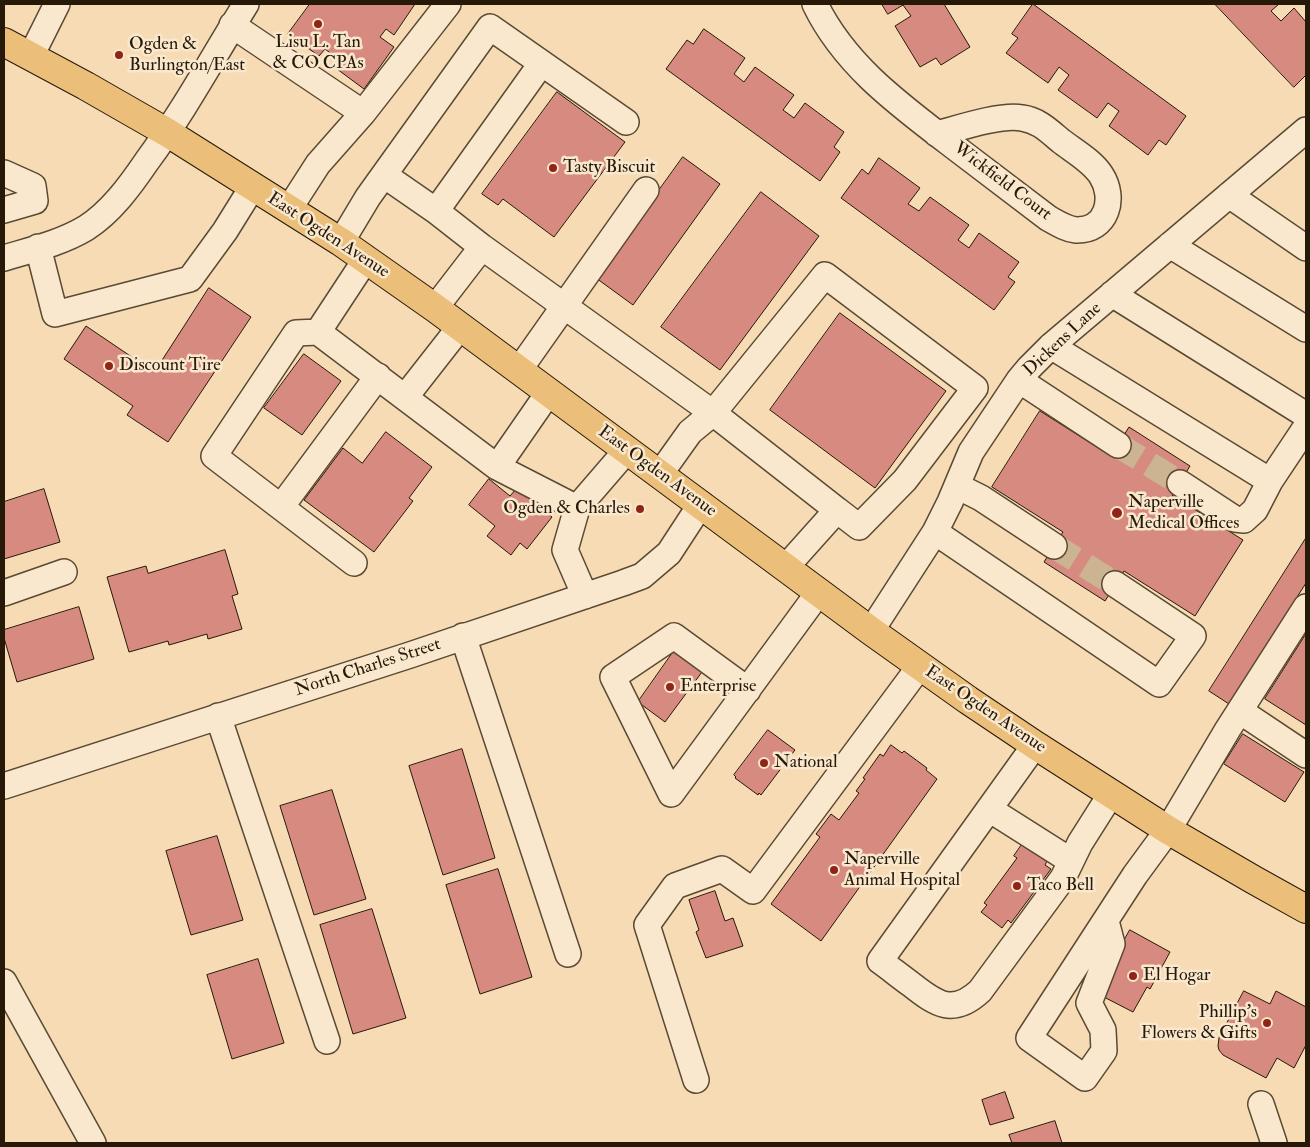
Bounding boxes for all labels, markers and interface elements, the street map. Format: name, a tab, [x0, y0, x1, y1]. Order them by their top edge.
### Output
marker: Lisu L. Tan & CO CPAs	[312, 18, 324, 30]
place label: Lisu L. Tan & CO CPAs	[272, 32, 364, 74]
place label: Ogden & Burlington/East	[129, 34, 245, 76]
marker: Ogden & Burlington/East	[113, 49, 125, 61]
street label: Wickfield Court	[949, 138, 1055, 226]
place label: Tasty Biscuit	[563, 157, 655, 179]
marker: Tasty Biscuit	[547, 162, 559, 174]
street label: East Ogden Avenue	[263, 188, 393, 284]
street label: Dickens Lane	[1019, 298, 1107, 382]
place label: Discount Tire	[119, 355, 221, 377]
marker: Discount Tire	[103, 360, 115, 372]
street label: East Ogden Avenue	[594, 422, 720, 522]
place label: Naperville Medical Offices	[1128, 492, 1239, 534]
place label: Ogden & Charles	[503, 498, 630, 520]
marker: Ogden & Charles	[634, 503, 646, 515]
marker: Naperville Medical Offices	[1110, 506, 1124, 520]
street label: North Charles Street	[292, 634, 444, 702]
street label: East Ogden Avenue	[920, 662, 1050, 758]
place label: Enterprise	[680, 676, 756, 698]
marker: Enterprise	[664, 681, 676, 693]
place label: National	[774, 752, 838, 774]
marker: National	[758, 757, 770, 769]
place label: Naperville Animal Hospital	[844, 849, 960, 892]
marker: Naperville Animal Hospital	[828, 864, 840, 876]
place label: Taco Bell	[1027, 875, 1094, 897]
marker: Taco Bell	[1011, 880, 1023, 892]
place label: El Hogar	[1143, 965, 1211, 987]
marker: El Hogar	[1127, 970, 1139, 982]
place label: Phillip's Flowers & Gifts	[1141, 1002, 1257, 1044]
marker: Phillip's Flowers & Gifts	[1261, 1017, 1273, 1029]

